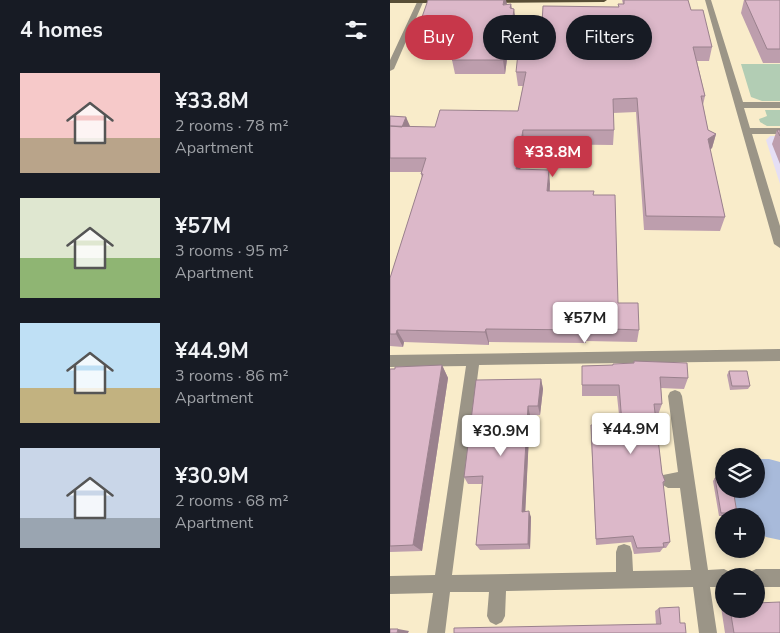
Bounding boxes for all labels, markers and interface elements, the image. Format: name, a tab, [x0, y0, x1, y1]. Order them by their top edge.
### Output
chip: Buy	[405, 15, 473, 60]
chip: Rent	[483, 15, 556, 60]
chip: Filters	[566, 15, 652, 60]
text: 4 homes	[20, 16, 103, 44]
icon: filters	[342, 16, 370, 44]
text: ¥33.8M	[175, 87, 249, 115]
icon: home	[60, 93, 120, 153]
text: 2 rooms · 78 m²	[175, 115, 288, 137]
pin: ¥33.8M	[512, 136, 594, 178]
text: Apartment	[175, 137, 253, 159]
text: ¥33.8M	[525, 141, 581, 163]
text: ¥57M	[175, 212, 231, 240]
icon: home	[60, 218, 120, 278]
text: 3 rooms · 95 m²	[175, 240, 288, 262]
text: Apartment	[175, 262, 253, 284]
pin: ¥57M	[555, 302, 615, 344]
text: ¥57M	[564, 307, 606, 329]
text: ¥44.9M	[175, 337, 249, 365]
icon: home	[60, 343, 120, 403]
text: 3 rooms · 86 m²	[175, 365, 288, 387]
text: Apartment	[175, 387, 253, 409]
pin: ¥44.9M	[590, 412, 672, 455]
pin: ¥30.9M	[460, 414, 542, 457]
text: ¥44.9M	[603, 418, 659, 440]
text: ¥30.9M	[473, 420, 529, 442]
map controls	[715, 448, 765, 618]
button: layers	[715, 448, 765, 498]
text: ¥30.9M	[175, 462, 249, 490]
icon: home	[60, 468, 120, 528]
text: 2 rooms · 68 m²	[175, 490, 288, 512]
button: +	[715, 508, 765, 558]
text: Apartment	[175, 512, 253, 534]
button: −	[715, 568, 765, 618]

